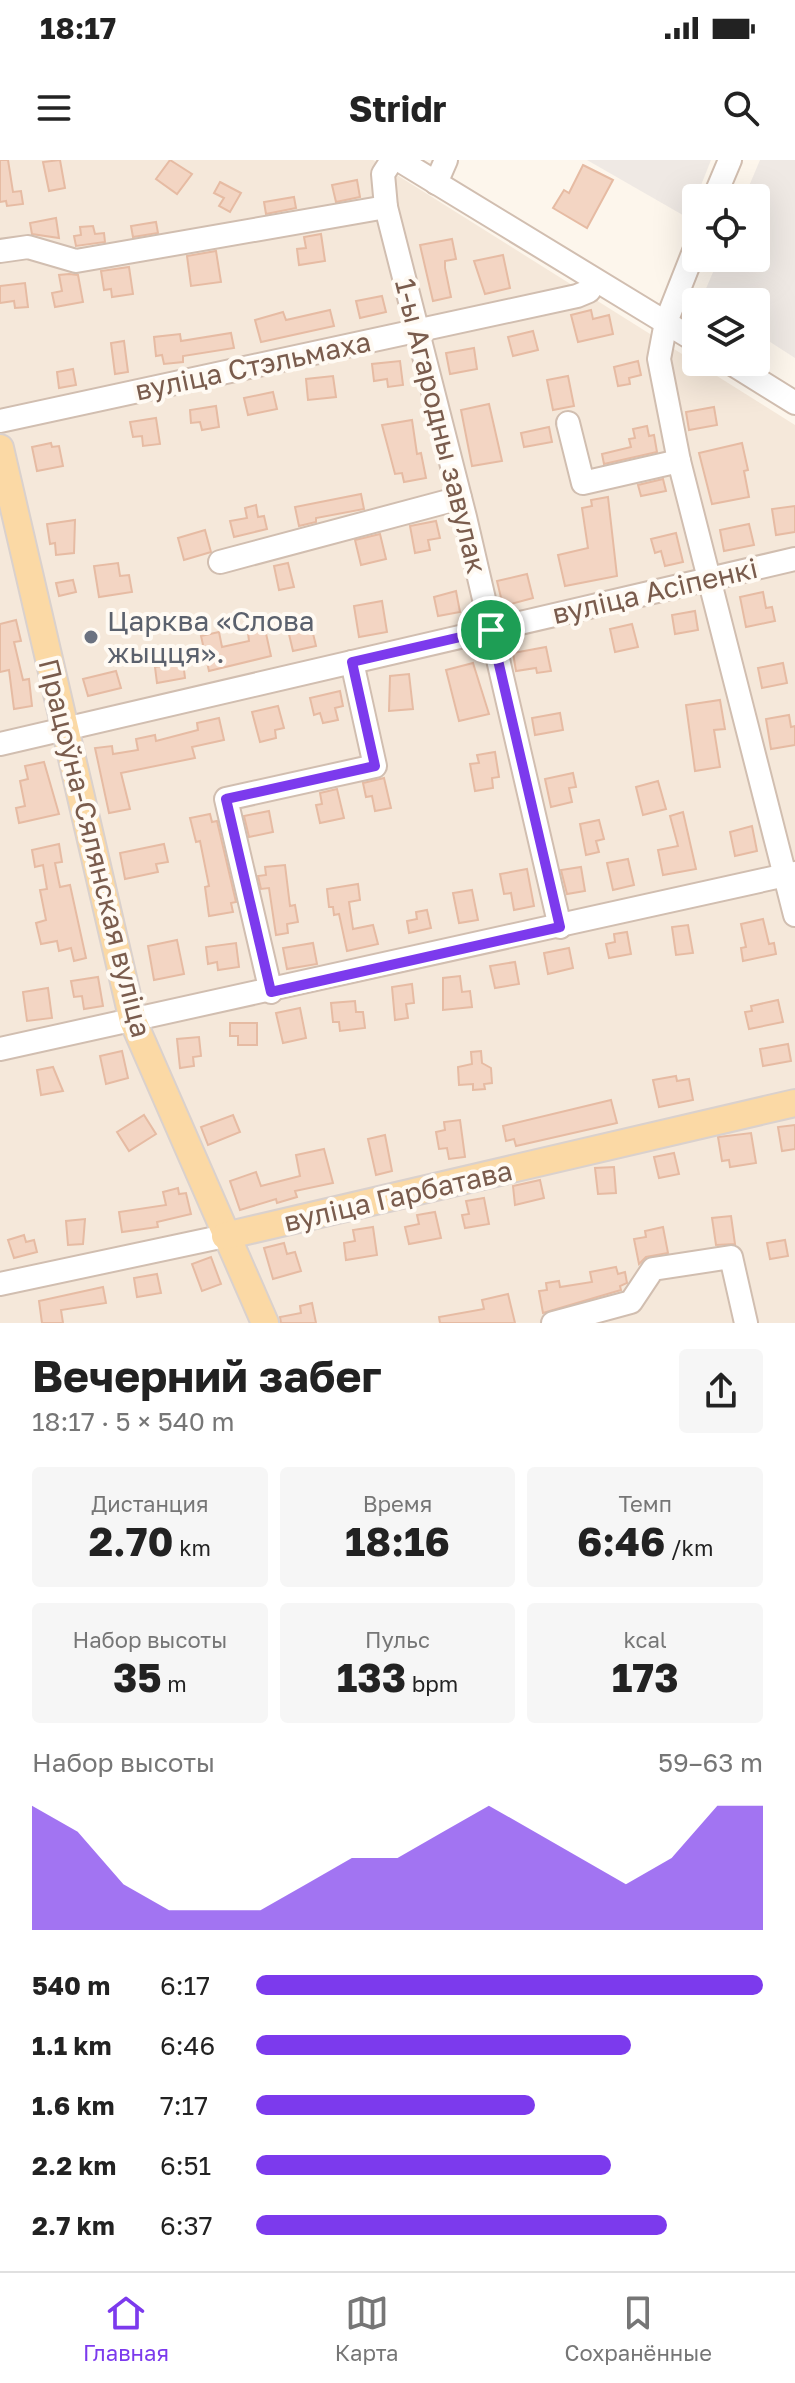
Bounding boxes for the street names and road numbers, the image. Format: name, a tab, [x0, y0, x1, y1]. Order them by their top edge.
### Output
street label: 1-ы Агародны завулак	[389, 275, 494, 577]
street label: вуліца Стэльмаха	[132, 324, 374, 407]
street label: вуліца Асіпенкі	[549, 551, 761, 630]
street label: Працоўна-Сялянская вуліца	[32, 655, 159, 1041]
street label: вуліца Гарбатава	[280, 1153, 515, 1238]

